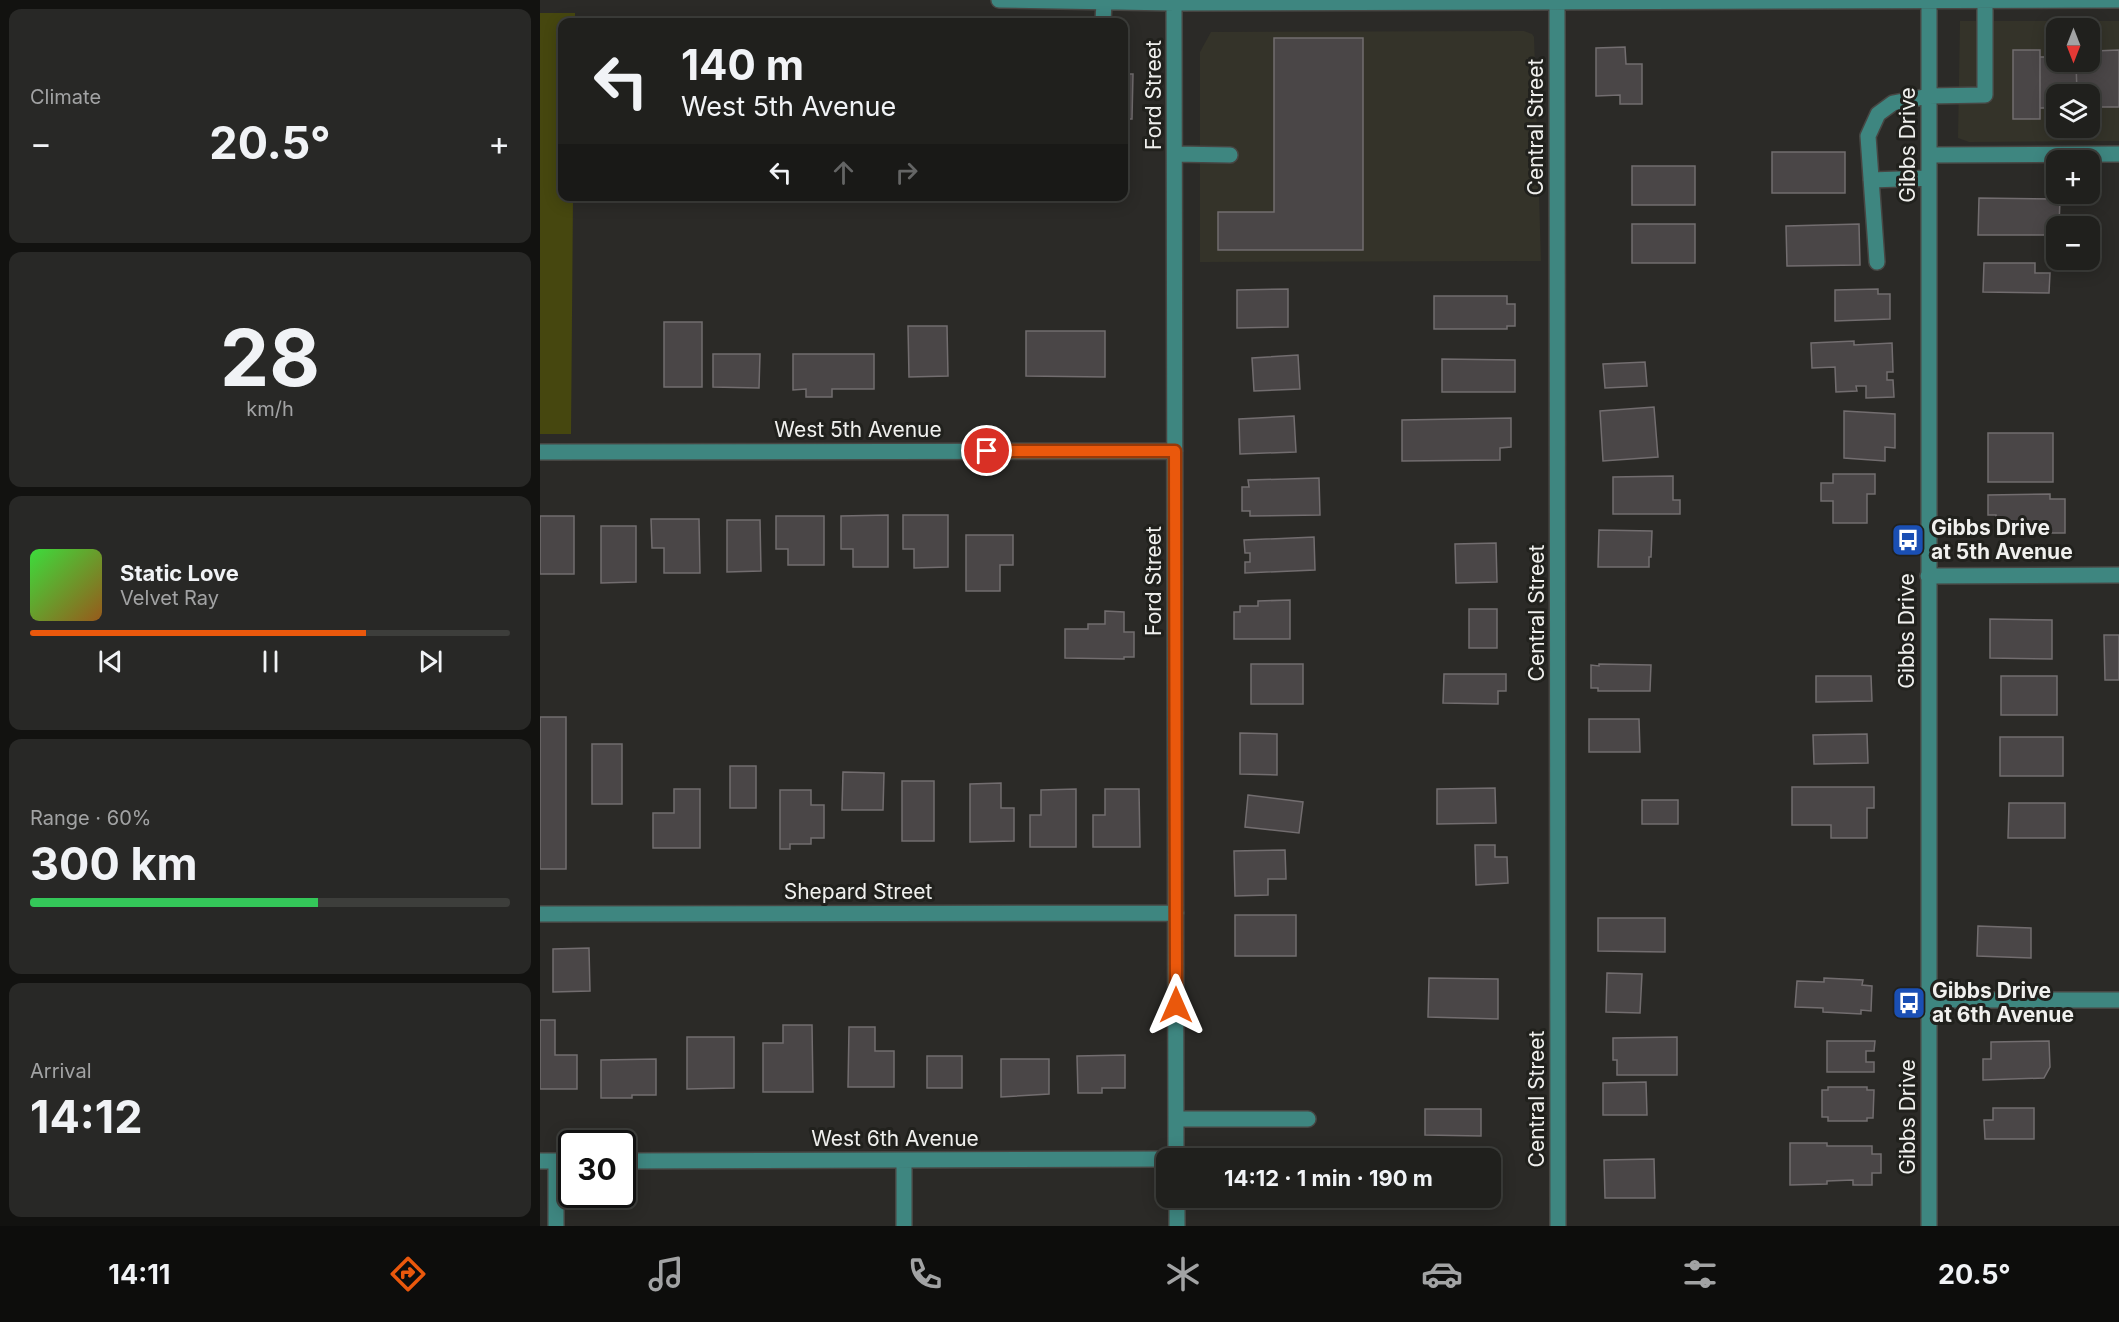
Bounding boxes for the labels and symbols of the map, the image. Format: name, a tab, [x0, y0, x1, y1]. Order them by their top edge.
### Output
north arrow	[2046, 18, 2100, 72]
street label: Ford Street	[1141, 40, 1166, 150]
street label: Central Street	[1523, 58, 1548, 195]
street label: Gibbs Drive	[1895, 87, 1920, 203]
street label: West 5th Avenue	[774, 417, 942, 442]
pin	[961, 425, 1012, 476]
place label: Gibbs Drive at 5th Avenue	[1931, 515, 2073, 564]
bus stop icon: Gibbs Drive at 5th Avenue	[1890, 522, 1926, 558]
street label: Ford Street	[1141, 526, 1166, 636]
street label: Central Street	[1524, 544, 1549, 681]
street label: Gibbs Drive	[1894, 573, 1919, 689]
street label: Shepard Street	[784, 879, 932, 904]
position arrow	[1144, 973, 1208, 1037]
place label: Gibbs Drive at 6th Avenue	[1932, 978, 2074, 1027]
bus stop icon: Gibbs Drive at 6th Avenue	[1891, 985, 1927, 1021]
street label: Central Street	[1524, 1030, 1549, 1167]
street label: Gibbs Drive	[1895, 1059, 1920, 1175]
street label: West 6th Avenue	[811, 1126, 979, 1151]
speed limit sign: 30	[558, 1130, 636, 1208]

